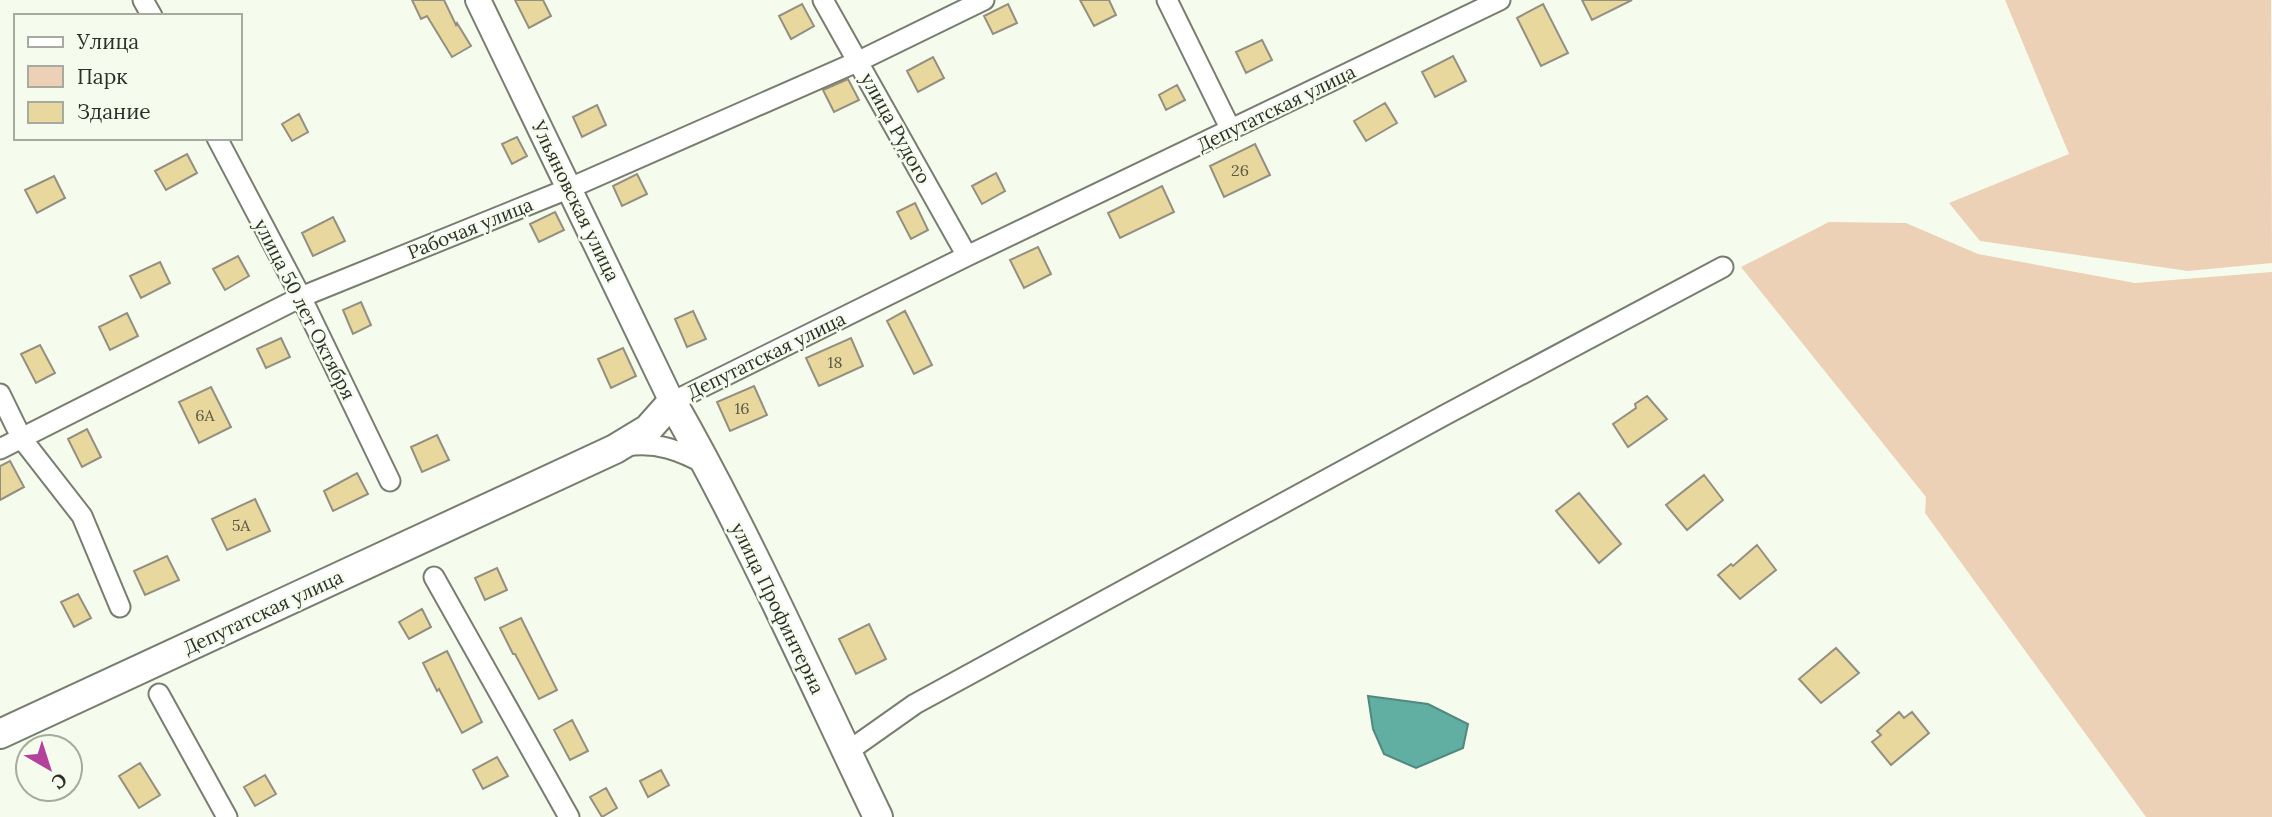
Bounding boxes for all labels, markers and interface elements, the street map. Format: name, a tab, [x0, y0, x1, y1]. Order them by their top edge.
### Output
legend	[14, 14, 242, 140]
text: Улица	[76, 28, 139, 55]
street label: Депутатская улица	[1193, 59, 1360, 157]
text: Парк	[77, 63, 128, 90]
street label: улица Рудого	[856, 68, 936, 188]
text: Здание	[77, 98, 151, 125]
street label: Ульяновская улица	[526, 116, 625, 285]
house number: 26	[1231, 160, 1249, 180]
street label: Рабочая улица	[404, 192, 536, 264]
street label: улица 50 лет Октября	[249, 215, 361, 403]
street label: Депутатская улица	[683, 306, 850, 404]
house number: 18	[828, 352, 842, 372]
house number: 16	[734, 398, 750, 418]
house number: 6А	[195, 405, 216, 425]
house number: 5А	[232, 515, 251, 535]
street label: улица Профинтерна	[726, 518, 830, 698]
street label: Депутатская улица	[179, 564, 347, 660]
north arrow	[14, 733, 84, 803]
text: С	[47, 768, 72, 795]

